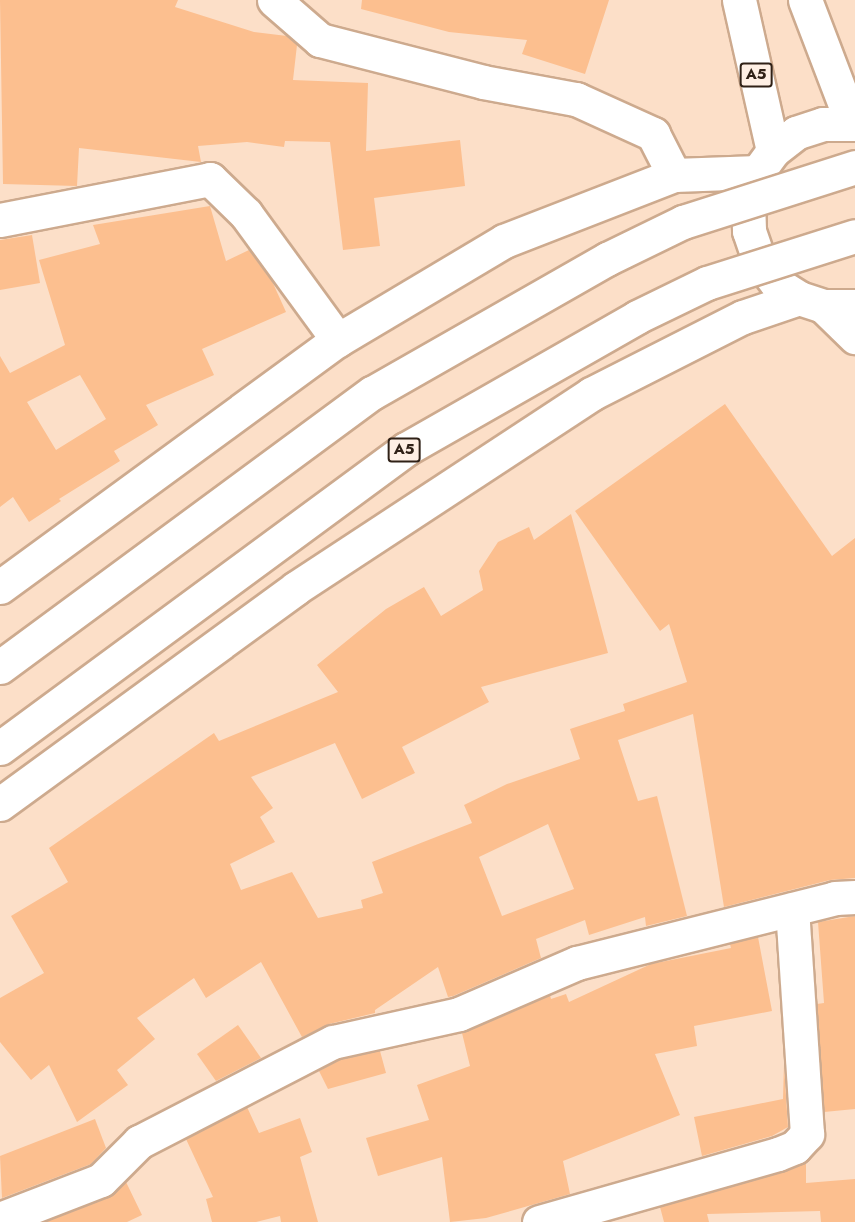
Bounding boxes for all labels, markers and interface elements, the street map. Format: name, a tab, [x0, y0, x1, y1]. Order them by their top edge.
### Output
road number: A5	[740, 63, 772, 87]
road number: A5	[388, 438, 420, 462]

